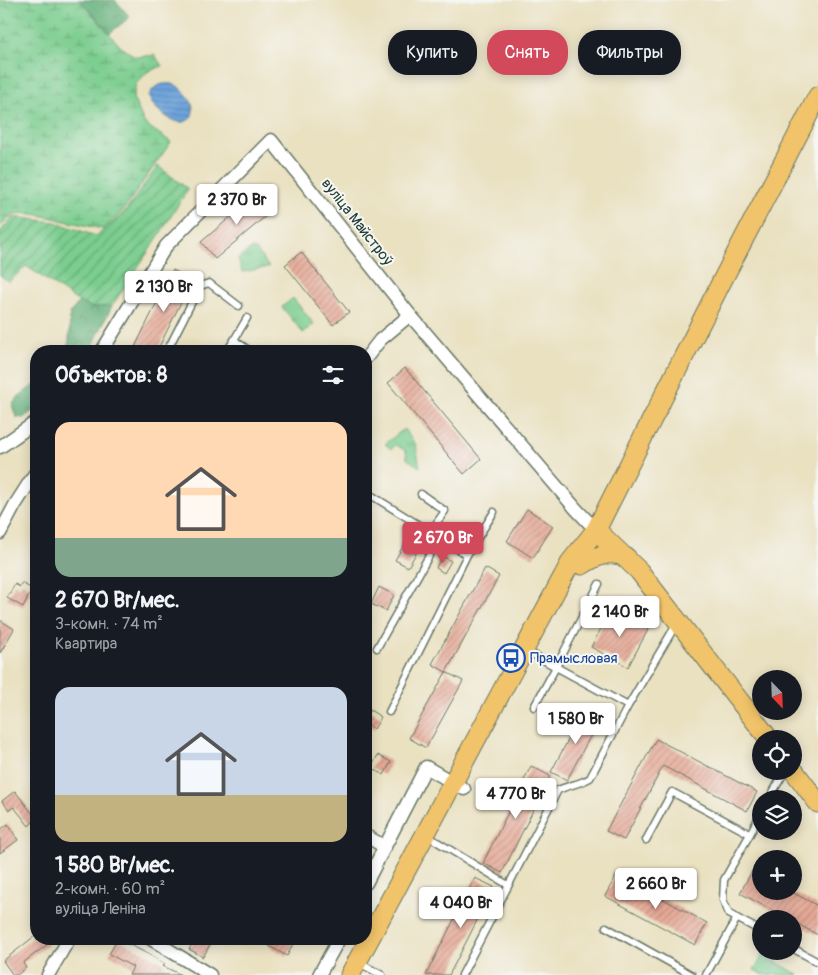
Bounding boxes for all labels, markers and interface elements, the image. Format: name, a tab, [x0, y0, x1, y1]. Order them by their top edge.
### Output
chip: Купить	[388, 30, 477, 75]
chip: Снять	[487, 30, 568, 75]
chip: Фильтры	[578, 30, 681, 75]
street label: вуліца Майстроў	[317, 175, 397, 270]
pin: 2 370 Br	[185, 184, 289, 226]
text: 2 370 Br	[208, 190, 266, 210]
pin: 2 130 Br	[112, 270, 216, 313]
text: 2 130 Br	[136, 277, 192, 297]
icon: filters	[319, 361, 347, 389]
text: Объектов: 8	[55, 362, 167, 389]
icon: home	[156, 454, 246, 544]
pin: 2 670 Br	[391, 522, 495, 564]
text: 2 670 Br	[413, 528, 473, 548]
text: 2 670 Br/мес.	[55, 587, 180, 614]
pin: 2 140 Br	[568, 596, 672, 638]
text: 2 140 Br	[591, 602, 649, 622]
text: 3-комн. · 74 m²	[55, 614, 163, 634]
text: Квартира	[55, 634, 117, 654]
bus stop icon: Прамысловая	[496, 643, 526, 673]
place label: Прамысловая	[530, 649, 618, 668]
north arrow	[752, 670, 802, 720]
map controls	[752, 670, 802, 960]
pin: 1 580 Br	[524, 702, 628, 745]
text: 1 580 Br	[548, 709, 604, 729]
icon: home	[156, 719, 246, 809]
button: locate	[752, 730, 802, 780]
pin: 4 770 Br	[464, 778, 568, 820]
text: 4 770 Br	[487, 784, 545, 804]
button: layers	[752, 790, 802, 840]
button: +	[752, 850, 802, 900]
text: 1 580 Br/мес.	[55, 852, 175, 879]
pin: 2 660 Br	[604, 868, 708, 910]
text: 2 660 Br	[626, 874, 686, 894]
text: 2-комн. · 60 m²	[55, 879, 165, 899]
pin: 4 040 Br	[409, 886, 513, 929]
text: 4 040 Br	[430, 893, 492, 913]
text: вуліца Леніна	[55, 899, 146, 919]
button: −	[752, 910, 802, 960]

